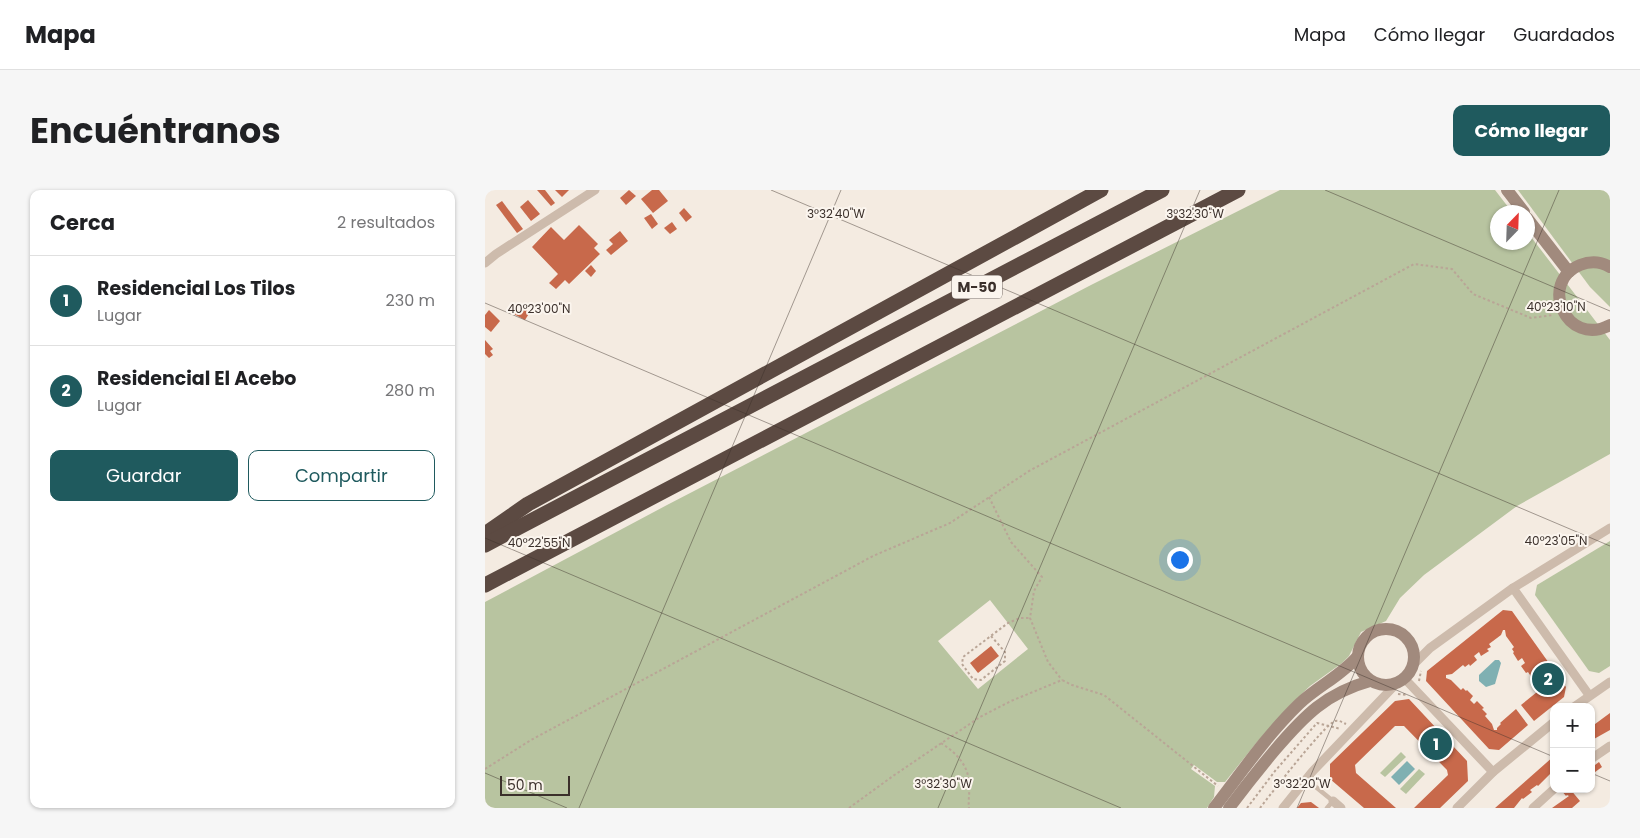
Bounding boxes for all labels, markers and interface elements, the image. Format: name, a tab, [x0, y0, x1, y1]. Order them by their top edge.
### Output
text: Mapa	[25, 18, 96, 51]
text: Mapa	[1294, 22, 1346, 47]
text: Cómo llegar	[1374, 22, 1485, 47]
text: Guardados	[1513, 22, 1615, 47]
button: Cómo llegar	[1453, 105, 1610, 156]
text: Encuéntranos	[30, 106, 281, 155]
text: 3°32'40"W	[807, 205, 865, 222]
text: 3°32'30"W	[1166, 205, 1224, 222]
north arrow	[1490, 205, 1535, 250]
text: Cerca	[50, 208, 115, 237]
text: 2 resultados	[337, 211, 435, 234]
text: Residencial Los Tilos	[97, 275, 295, 302]
road number: M-50	[952, 275, 1002, 298]
text: 1	[63, 289, 69, 312]
text: 230 m	[386, 289, 435, 312]
text: 40°23'10"N	[1526, 298, 1586, 315]
text: 40°23'00"N	[508, 300, 570, 317]
text: Lugar	[97, 304, 142, 327]
text: Residencial El Acebo	[97, 365, 296, 392]
text: 2	[61, 379, 71, 402]
text: 280 m	[385, 379, 435, 402]
text: Lugar	[97, 394, 142, 417]
button: Guardar	[50, 450, 238, 501]
button: Compartir	[248, 450, 435, 501]
text: 40°23'05"N	[1525, 532, 1587, 549]
text: 40°22'55"N	[508, 534, 570, 551]
your location	[1167, 547, 1193, 573]
pin: 2	[1532, 660, 1564, 698]
map controls	[1550, 703, 1595, 793]
button: +	[1550, 703, 1595, 748]
pin: 1	[1420, 725, 1452, 763]
button: −	[1550, 748, 1595, 793]
scale bar	[500, 773, 570, 796]
text: 50 m	[507, 775, 543, 795]
text: 3°32'30"W	[914, 775, 972, 792]
text: 3°32'20"W	[1273, 775, 1331, 792]

